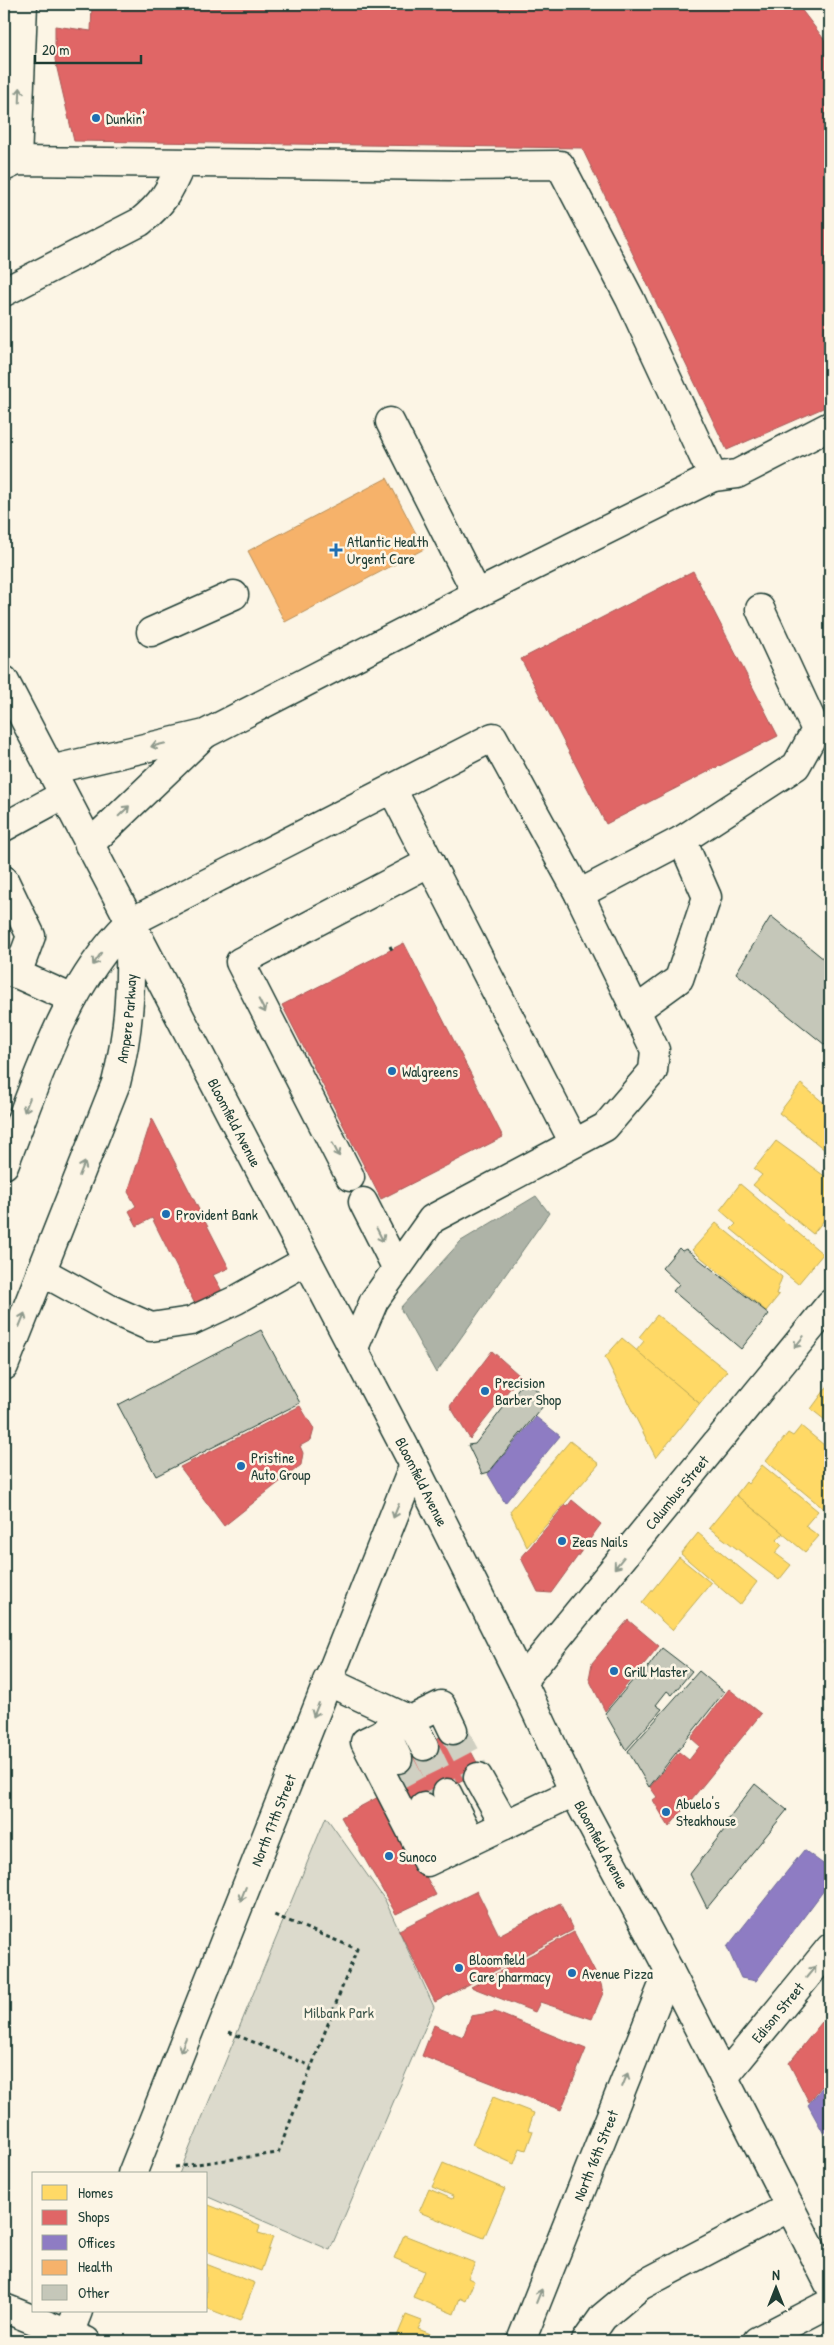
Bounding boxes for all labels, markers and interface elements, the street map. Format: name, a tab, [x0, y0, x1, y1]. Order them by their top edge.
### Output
scale bar	[35, 32, 141, 64]
text: 20 m	[42, 39, 69, 60]
one-way arrow	[15, 87, 24, 103]
place label: Dunkin'	[106, 108, 145, 129]
marker: Dunkin'	[90, 112, 102, 124]
place label: Atlantic Health Urgent Care	[347, 531, 428, 569]
marker: Atlantic Health Urgent Care	[329, 543, 343, 557]
one-way arrow	[150, 741, 166, 750]
one-way arrow	[118, 805, 130, 817]
one-way arrow	[92, 952, 102, 966]
street label: Ampere Parkway	[110, 974, 141, 1065]
one-way arrow	[257, 998, 267, 1013]
place label: Walgreens	[402, 1061, 458, 1082]
marker: Walgreens	[386, 1065, 398, 1077]
street label: Bloomfield Avenue	[203, 1074, 267, 1170]
one-way arrow	[22, 1097, 31, 1112]
one-way arrow	[332, 1142, 341, 1157]
one-way arrow	[77, 1162, 87, 1177]
place label: Provident Bank	[176, 1204, 258, 1225]
marker: Provident Bank	[160, 1208, 172, 1220]
one-way arrow	[375, 1227, 385, 1242]
one-way arrow	[17, 1313, 27, 1328]
one-way arrow	[794, 1335, 805, 1348]
place label: Precision Barber Shop	[495, 1372, 562, 1410]
marker: Precision Barber Shop	[479, 1385, 491, 1397]
street label: Bloomfield Avenue	[391, 1433, 453, 1530]
place label: Pristine Auto Group	[251, 1447, 311, 1485]
street label: Columbus Street	[639, 1450, 714, 1534]
marker: Pristine Auto Group	[235, 1460, 247, 1472]
one-way arrow	[390, 1503, 400, 1518]
place label: Zeas Nails	[572, 1531, 628, 1552]
marker: Zeas Nails	[556, 1535, 568, 1547]
one-way arrow	[614, 1556, 625, 1569]
place label: Grill Master	[624, 1661, 688, 1682]
marker: Grill Master	[608, 1665, 620, 1677]
one-way arrow	[311, 1702, 320, 1717]
street label: North 17th Street	[245, 1770, 301, 1869]
place label: Abuelo's Steakhouse	[676, 1793, 736, 1831]
street label: Bloomfield Avenue	[570, 1796, 634, 1892]
marker: Abuelo's Steakhouse	[660, 1806, 672, 1818]
place label: Sunoco	[399, 1846, 437, 1867]
marker: Sunoco	[383, 1850, 395, 1862]
one-way arrow	[238, 1886, 247, 1901]
place label: Bloomfield Care pharmacy	[469, 1949, 551, 1987]
marker: Bloomfield Care pharmacy	[453, 1962, 465, 1974]
place label: Avenue Pizza	[582, 1963, 653, 1984]
one-way arrow	[805, 1966, 816, 1979]
marker: Avenue Pizza	[566, 1967, 578, 1979]
street label: Edison Street	[746, 1977, 809, 2047]
park label: Milbank Park	[304, 2002, 374, 2023]
one-way arrow	[178, 2037, 188, 2052]
one-way arrow	[621, 2073, 630, 2088]
street label: North 16th Street	[568, 2106, 623, 2204]
legend	[32, 2172, 208, 2312]
text: Homes	[78, 2182, 113, 2203]
text: Shops	[78, 2206, 110, 2227]
text: Offices	[78, 2232, 115, 2253]
text: Health	[78, 2256, 112, 2277]
north arrow	[752, 2262, 802, 2312]
text: N	[772, 2265, 780, 2284]
text: Other	[78, 2282, 110, 2303]
one-way arrow	[535, 2289, 544, 2304]

